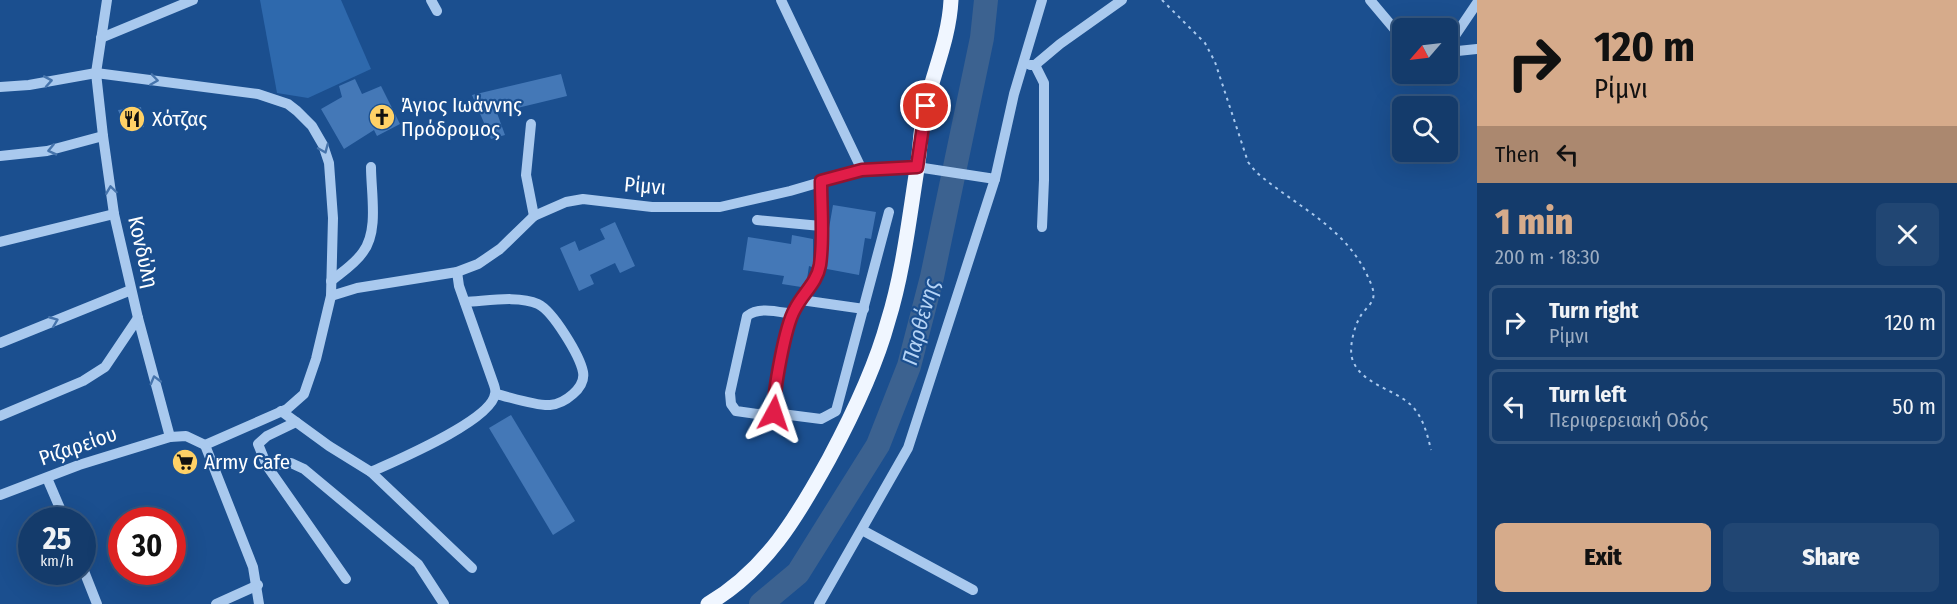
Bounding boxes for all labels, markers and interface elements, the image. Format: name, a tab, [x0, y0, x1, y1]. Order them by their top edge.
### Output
north arrow	[1392, 18, 1458, 84]
map controls	[1392, 18, 1458, 162]
text: 120 m	[1594, 22, 1695, 72]
icon: right	[1495, 24, 1573, 102]
text: Ρίμνι	[1594, 73, 1648, 105]
one-way arrow	[149, 74, 158, 86]
one-way arrow	[43, 76, 53, 88]
pin	[900, 80, 951, 131]
icon: arrive	[909, 89, 942, 122]
place label: Άγιος Ιωάννης Πρόδρομος	[401, 92, 522, 142]
button: search	[1392, 96, 1458, 162]
church icon: Άγιος Ιωάννης Πρόδρομος	[367, 102, 397, 132]
restaurant icon: Χότζας	[117, 104, 147, 134]
place label: Χότζας	[152, 106, 207, 132]
icon: left	[1551, 138, 1584, 171]
text: Then	[1495, 141, 1539, 168]
one-way arrow	[47, 142, 57, 155]
one-way arrow	[317, 142, 329, 153]
street label: Ρίμνι	[623, 171, 667, 201]
one-way arrow	[105, 186, 117, 195]
text: 1 min	[1495, 200, 1573, 244]
button: close	[1876, 203, 1939, 266]
street label: Κονδύλη	[122, 213, 164, 291]
text: 200 m · 18:30	[1495, 245, 1600, 269]
water label: Παρθένης	[896, 275, 945, 368]
text: Turn right	[1549, 297, 1638, 324]
icon: right	[1498, 306, 1531, 339]
text: 120 m	[1884, 309, 1936, 336]
one-way arrow	[48, 316, 59, 328]
text: Ρίμνι	[1549, 324, 1589, 348]
one-way arrow	[149, 375, 162, 385]
position arrow	[742, 381, 806, 445]
text: Turn left	[1549, 381, 1627, 408]
icon: left	[1498, 390, 1531, 423]
text: 50 m	[1892, 393, 1936, 420]
text: Περιφερειακή Οδός	[1549, 408, 1708, 432]
street label: Ριζαρείου	[36, 421, 120, 471]
supermarket icon: Army Cafe	[170, 447, 200, 477]
place label: Army Cafe	[204, 449, 290, 475]
speed limit sign: 30	[108, 507, 186, 585]
text: 25	[43, 521, 71, 557]
button: Exit	[1495, 523, 1711, 592]
button: Share	[1723, 523, 1939, 592]
text: km/h	[40, 552, 74, 570]

